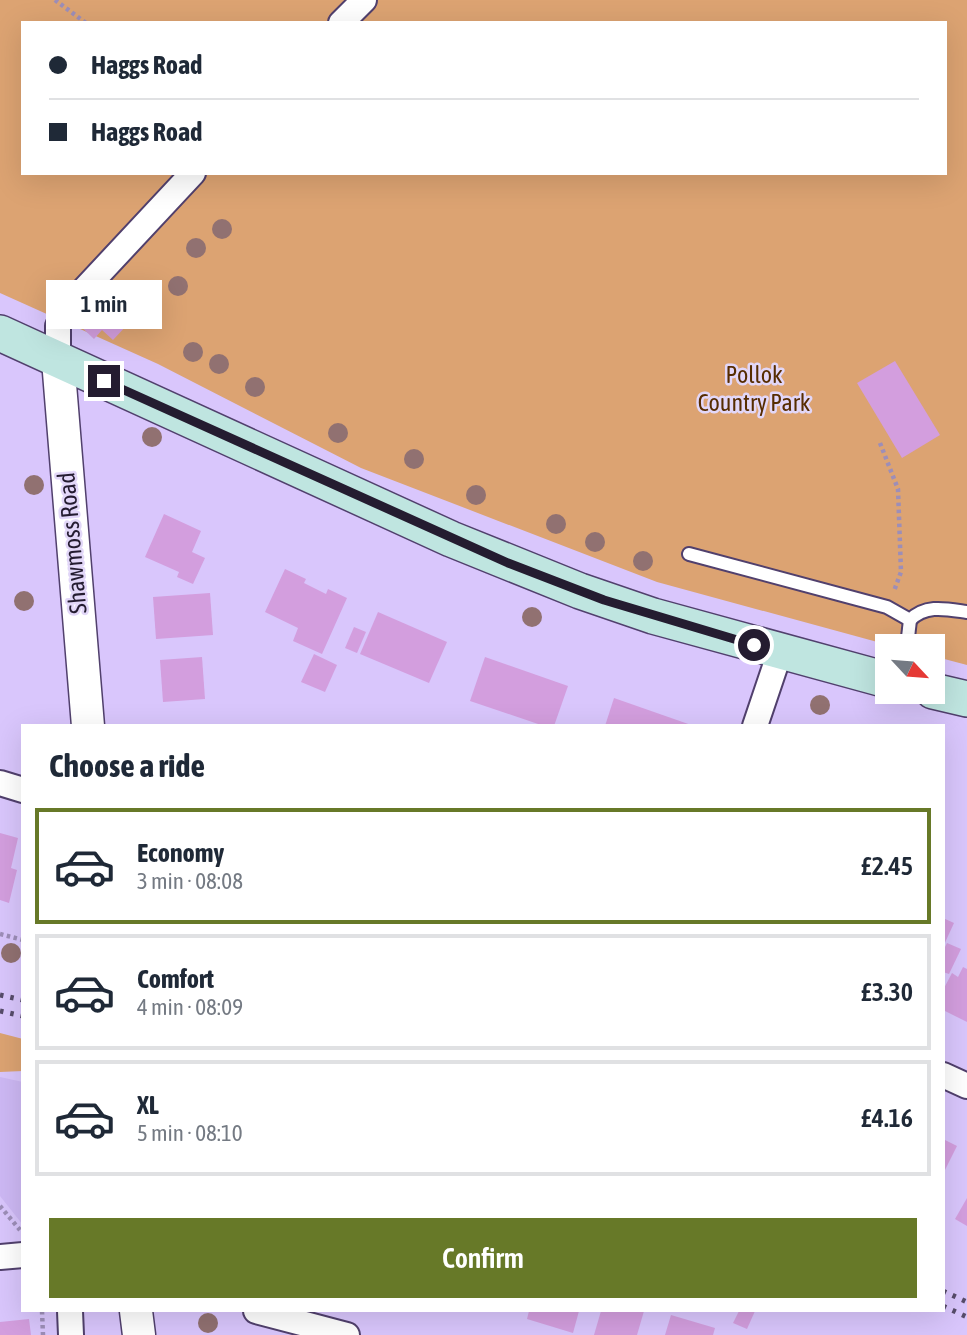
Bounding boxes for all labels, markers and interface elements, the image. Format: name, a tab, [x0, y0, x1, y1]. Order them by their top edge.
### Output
text: Haggs Road	[91, 50, 202, 80]
text: Haggs Road	[91, 117, 202, 147]
callout: 1 min	[46, 280, 162, 328]
text: 1 min	[81, 291, 127, 317]
park label: Pollok Country Park	[698, 361, 811, 416]
route end	[88, 365, 120, 397]
street label: Shawmoss Road	[52, 471, 92, 615]
route start	[738, 629, 770, 661]
north arrow	[875, 634, 945, 704]
map controls	[875, 634, 945, 704]
text: Choose a ride	[49, 747, 205, 784]
icon: car	[53, 835, 116, 898]
text: Economy	[137, 838, 224, 868]
text: £2.45	[861, 851, 913, 881]
text: 3 min · 08:08	[137, 868, 243, 894]
icon: car	[53, 961, 116, 1024]
text: Comfort	[137, 964, 214, 994]
text: £3.30	[861, 977, 913, 1007]
text: 4 min · 08:09	[137, 994, 243, 1020]
icon: car	[53, 1087, 116, 1150]
text: XL	[137, 1090, 159, 1120]
text: £4.16	[861, 1103, 913, 1133]
text: 5 min · 08:10	[137, 1120, 243, 1146]
button: Confirm	[49, 1218, 917, 1298]

